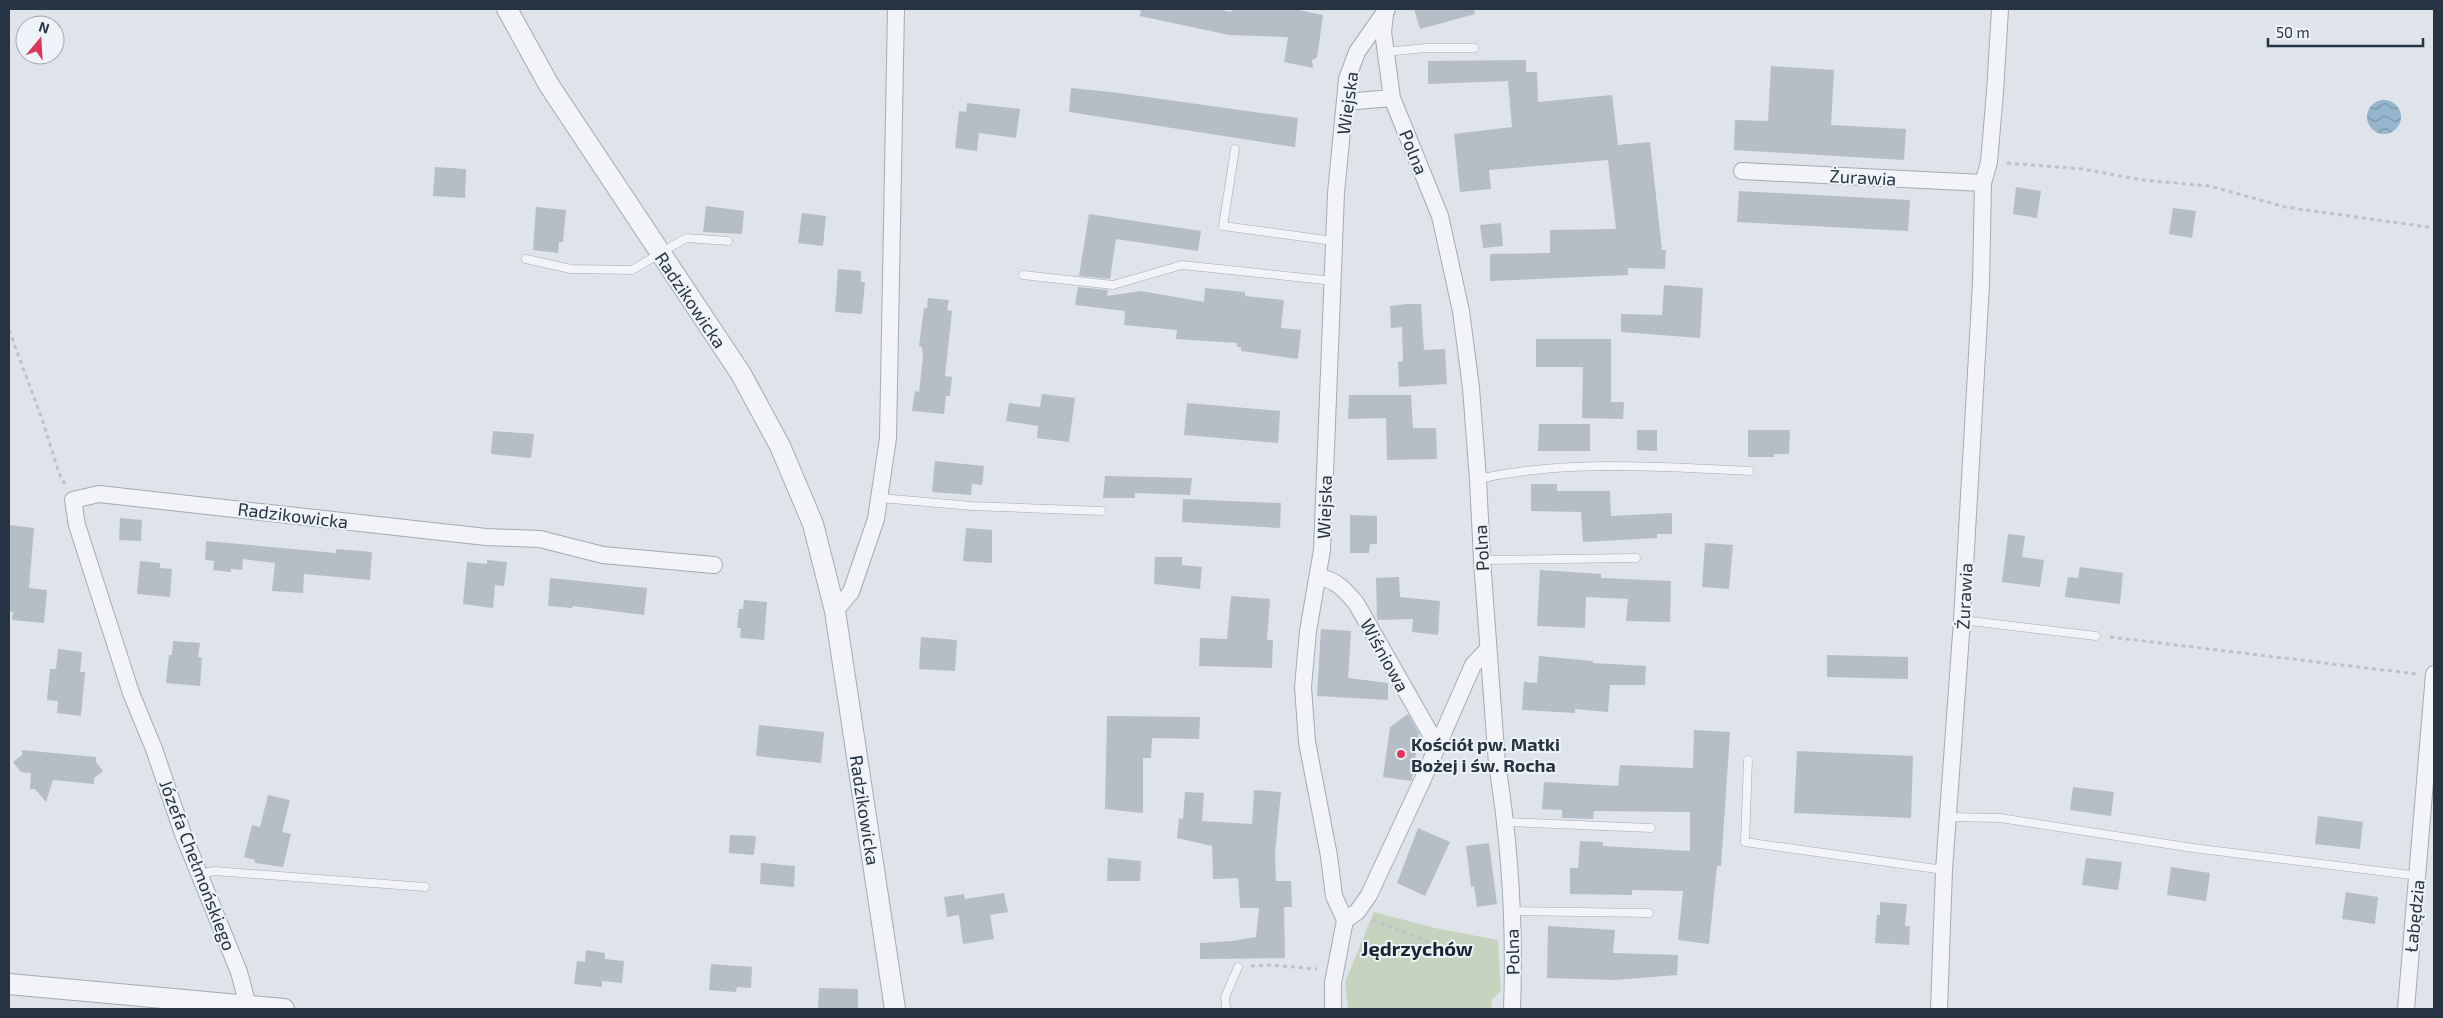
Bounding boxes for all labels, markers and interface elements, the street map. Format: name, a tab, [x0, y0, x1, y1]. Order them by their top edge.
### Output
north arrow	[15, 15, 65, 65]
scale bar	[2268, 15, 2423, 47]
text: N	[37, 18, 52, 37]
text: 50 m	[2276, 23, 2310, 41]
street label: Wiejska	[1332, 70, 1362, 136]
street label: Polna	[1395, 126, 1433, 178]
street label: Żurawia	[1829, 164, 1897, 190]
street label: Radzikowicka	[651, 248, 731, 352]
street label: Wiejska	[1312, 475, 1336, 539]
street label: Radzikowicka	[236, 497, 350, 533]
street label: Polna	[1469, 524, 1493, 572]
street label: Żurawia	[1951, 562, 1977, 630]
street label: Wiśniowa	[1356, 614, 1414, 696]
place label: Kościół pw. Matki Bożej i św. Rocha	[1411, 733, 1560, 776]
marker: Kościół pw. Matki Bożej i św. Rocha	[1395, 748, 1407, 760]
street label: Radzikowicka	[845, 753, 885, 867]
street label: Józefa Chełmońskiego	[155, 776, 241, 954]
street label: Łabędzia	[2399, 879, 2429, 953]
street label: Polna	[1501, 929, 1523, 975]
district label: Jędrzychów	[1361, 936, 1473, 961]

